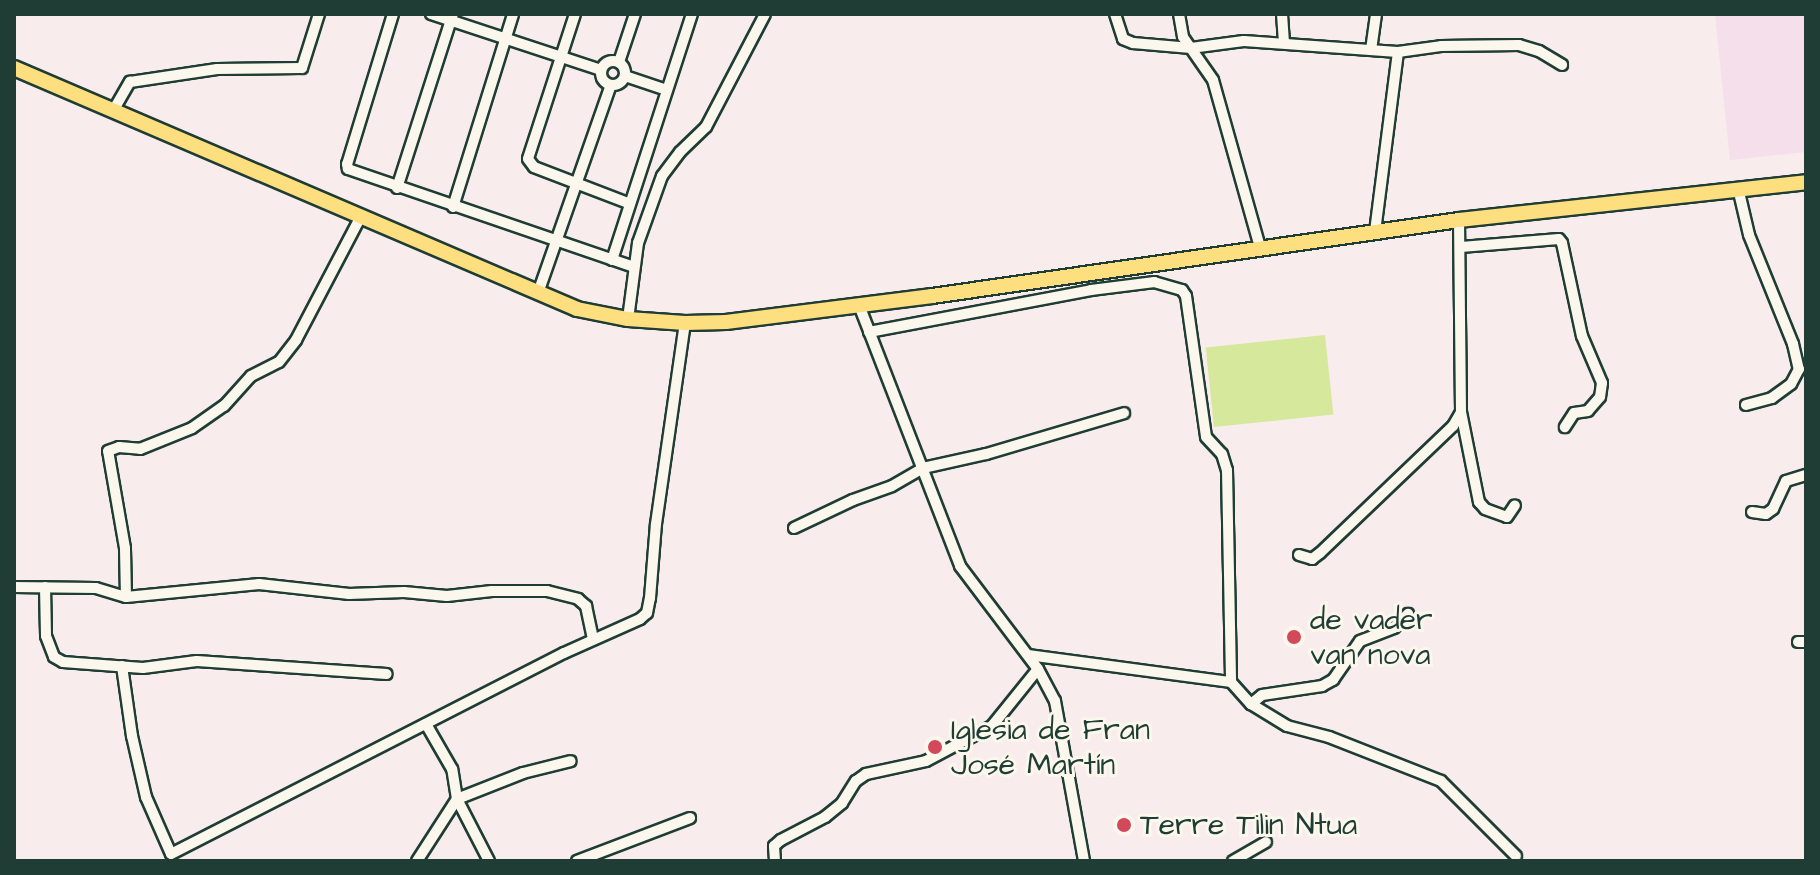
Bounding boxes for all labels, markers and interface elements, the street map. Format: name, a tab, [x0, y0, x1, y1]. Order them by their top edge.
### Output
place label: de vader van nova	[1310, 602, 1433, 672]
marker: de vader van nova	[1285, 628, 1303, 646]
place label: Iglesia de Fran José Martín	[951, 712, 1150, 782]
marker: Iglesia de Fran José Martín	[926, 738, 944, 756]
place label: Terre Tilin Ntua	[1140, 807, 1357, 843]
marker: Terre Tilin Ntua	[1115, 816, 1133, 834]

